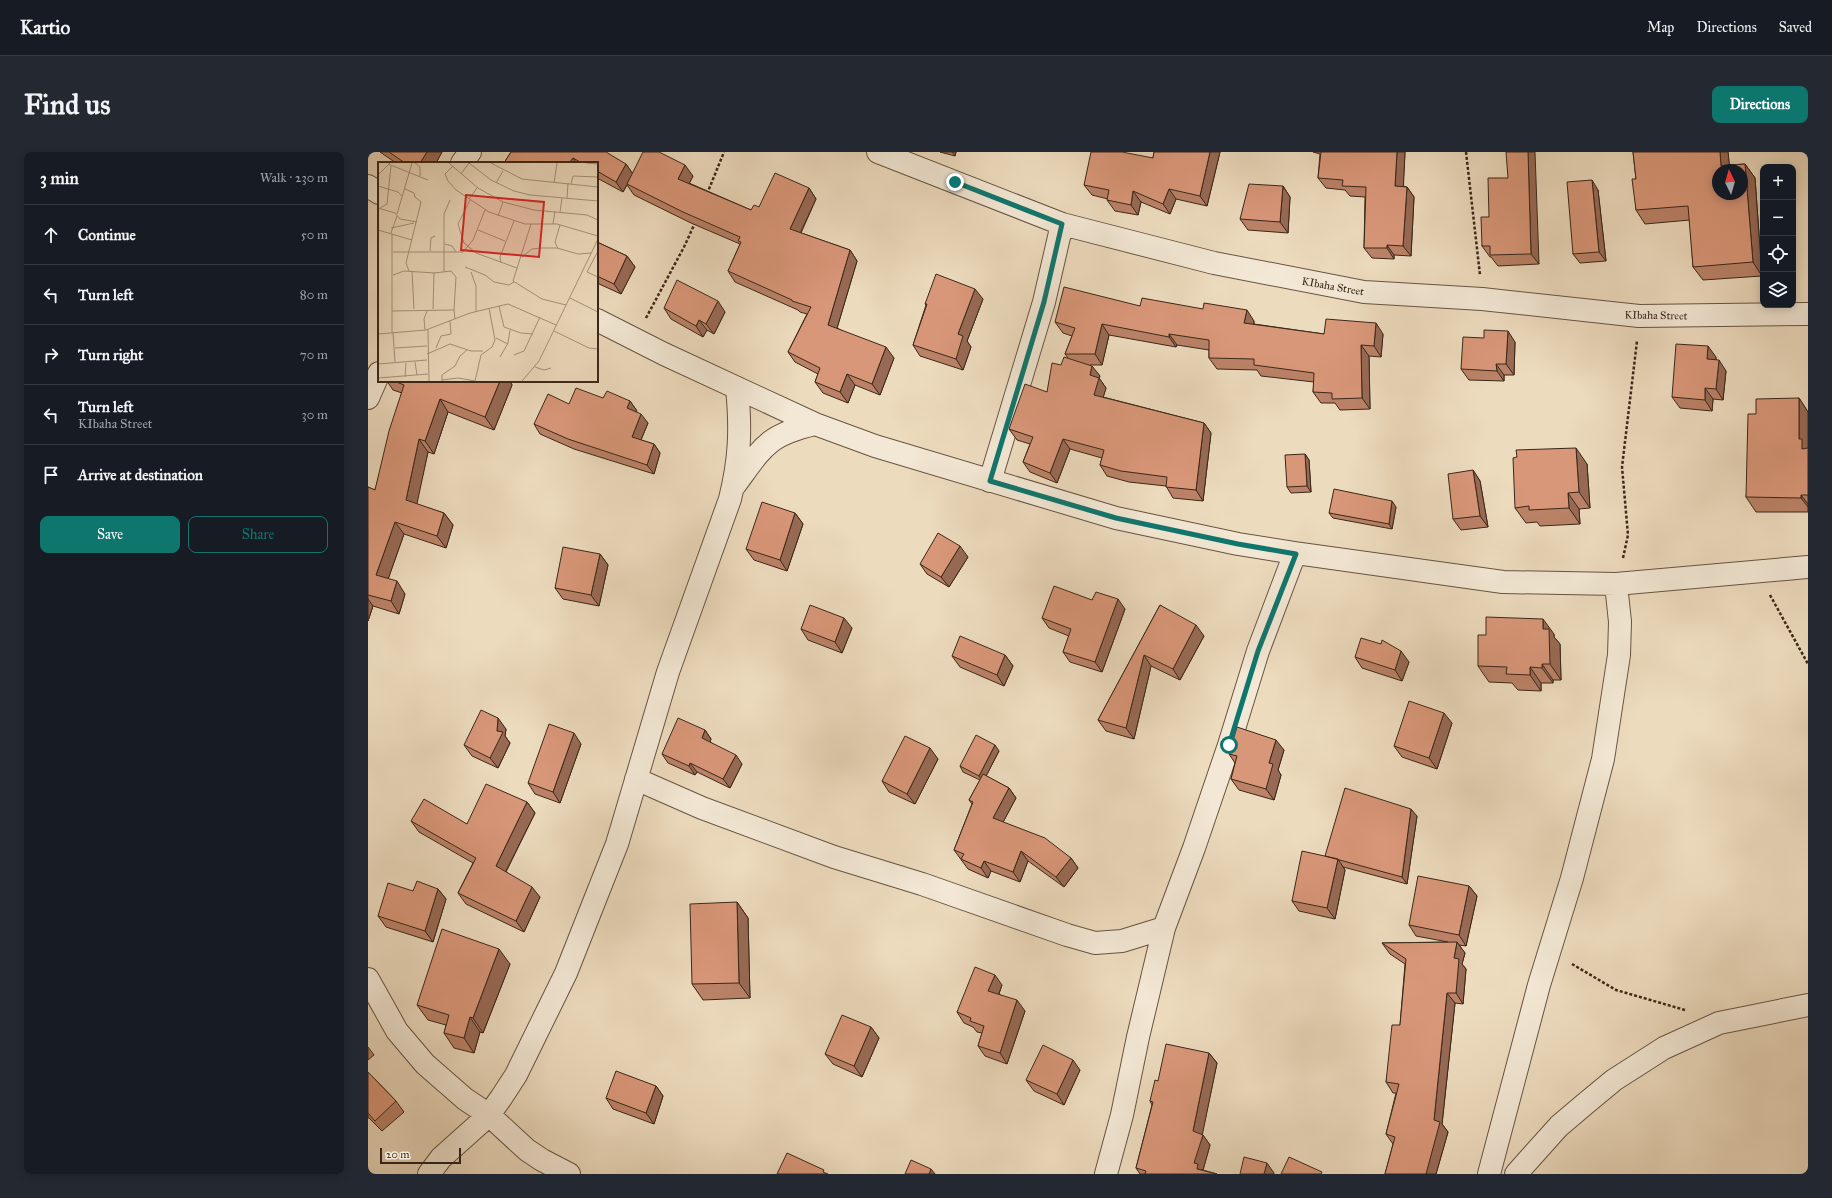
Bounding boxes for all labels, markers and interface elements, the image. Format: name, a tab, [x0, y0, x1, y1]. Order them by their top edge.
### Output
text: Kartio	[20, 16, 70, 39]
text: Map	[1647, 19, 1674, 36]
text: Directions	[1696, 19, 1757, 36]
text: Saved	[1779, 19, 1812, 36]
button: Directions	[1712, 86, 1808, 123]
text: Find us	[24, 87, 110, 122]
inset map	[378, 162, 598, 382]
north arrow	[1712, 164, 1748, 200]
map controls	[1760, 164, 1796, 308]
button: +	[1760, 164, 1796, 200]
text: 3 min	[40, 168, 79, 189]
text: Walk · 230 m	[260, 170, 328, 186]
route end	[946, 173, 964, 191]
button: −	[1760, 200, 1796, 236]
icon: ahead	[40, 224, 62, 246]
text: Continue	[78, 226, 136, 244]
text: 50 m	[301, 227, 328, 243]
button: locate	[1760, 236, 1796, 272]
button: layers	[1760, 272, 1796, 308]
street label: KIbaha Street	[1301, 275, 1365, 298]
icon: left	[40, 284, 62, 306]
text: Turn left	[78, 286, 134, 304]
text: 80 m	[300, 287, 328, 303]
street label: KIbaha Street	[1624, 308, 1688, 323]
icon: right	[40, 344, 62, 366]
text: Turn right	[78, 346, 143, 364]
text: 70 m	[300, 347, 328, 363]
text: Turn left	[78, 398, 134, 416]
icon: left	[40, 404, 62, 426]
text: 30 m	[302, 407, 328, 423]
text: KIbaha Street	[78, 416, 152, 432]
icon: arrive	[40, 464, 62, 486]
text: Arrive at destination	[78, 466, 203, 484]
button: Save	[40, 516, 180, 553]
button: Share	[188, 516, 328, 553]
route start	[1220, 736, 1238, 754]
scale bar	[380, 1146, 461, 1165]
text: 20 m	[386, 1148, 409, 1161]

